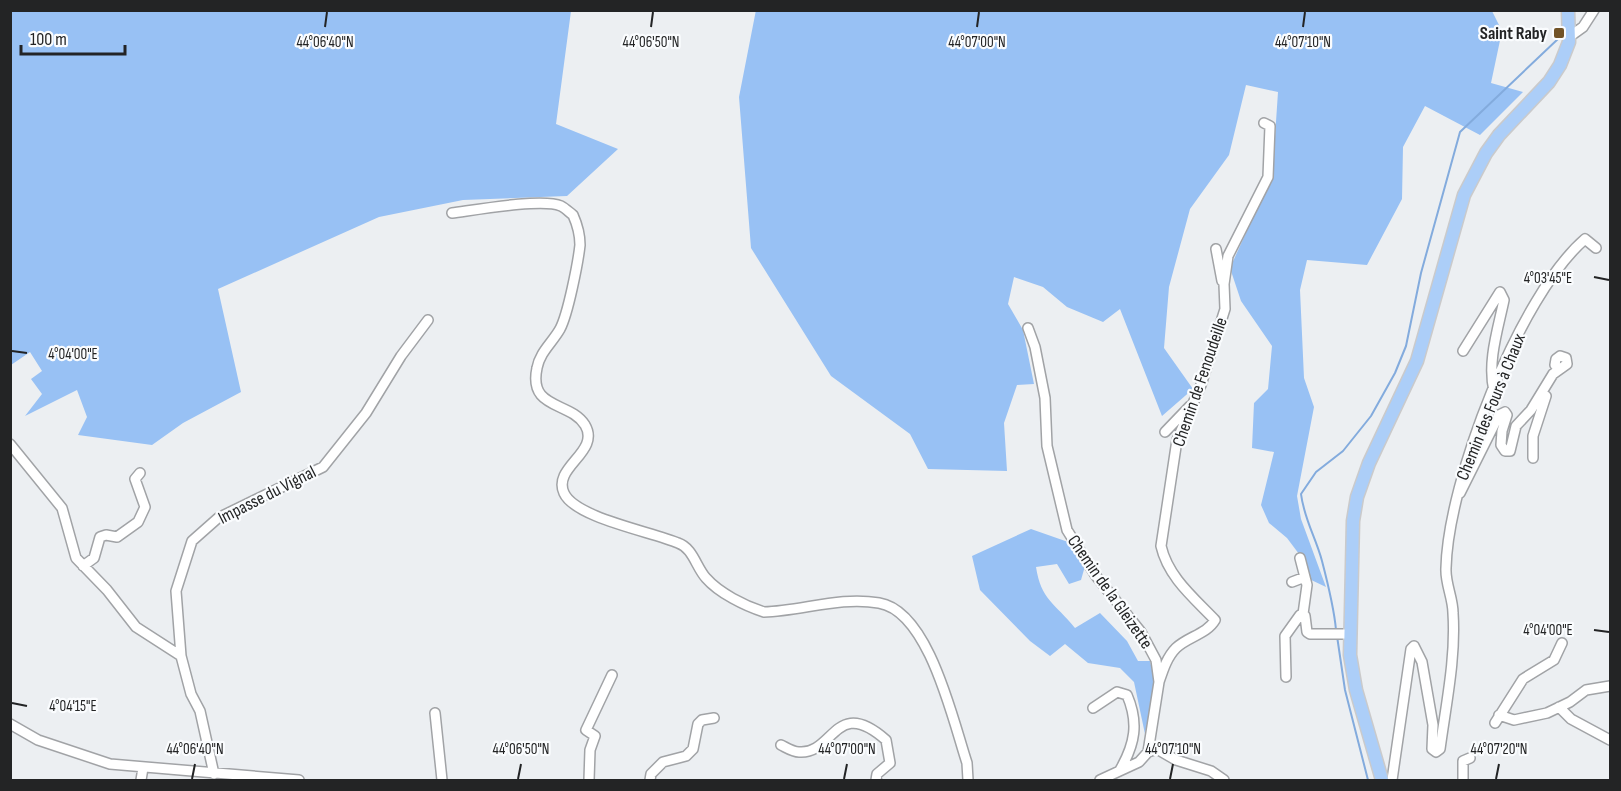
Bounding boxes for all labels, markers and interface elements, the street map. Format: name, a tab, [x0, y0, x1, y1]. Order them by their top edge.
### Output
scale bar	[21, 18, 124, 56]
place label: Saint Raby	[1480, 23, 1548, 44]
marker: Saint Raby	[1552, 26, 1566, 40]
text: 100 m	[30, 29, 67, 50]
text: 44°06'40"N	[296, 33, 354, 52]
text: 44°06'50"N	[623, 33, 679, 52]
text: 44°07'00"N	[948, 33, 1006, 52]
text: 44°07'10"N	[1275, 33, 1331, 52]
text: 4°03'45"E	[1524, 269, 1572, 288]
street label: Chemin de Fenoudeille	[1168, 315, 1232, 449]
street label: Chemin des Fours à Chaux	[1452, 330, 1530, 483]
text: 4°04'00"E	[48, 345, 98, 364]
street label: Impasse du Vignal	[215, 461, 319, 529]
street label: Chemin de la Gleizette	[1063, 531, 1157, 653]
text: 4°04'00"E	[1523, 621, 1573, 640]
text: 4°04'15"E	[49, 697, 97, 716]
text: 44°06'40"N	[166, 740, 224, 759]
text: 44°06'50"N	[493, 740, 549, 759]
text: 44°07'00"N	[818, 740, 876, 759]
text: 44°07'10"N	[1145, 740, 1201, 759]
text: 44°07'20"N	[1471, 740, 1527, 759]

